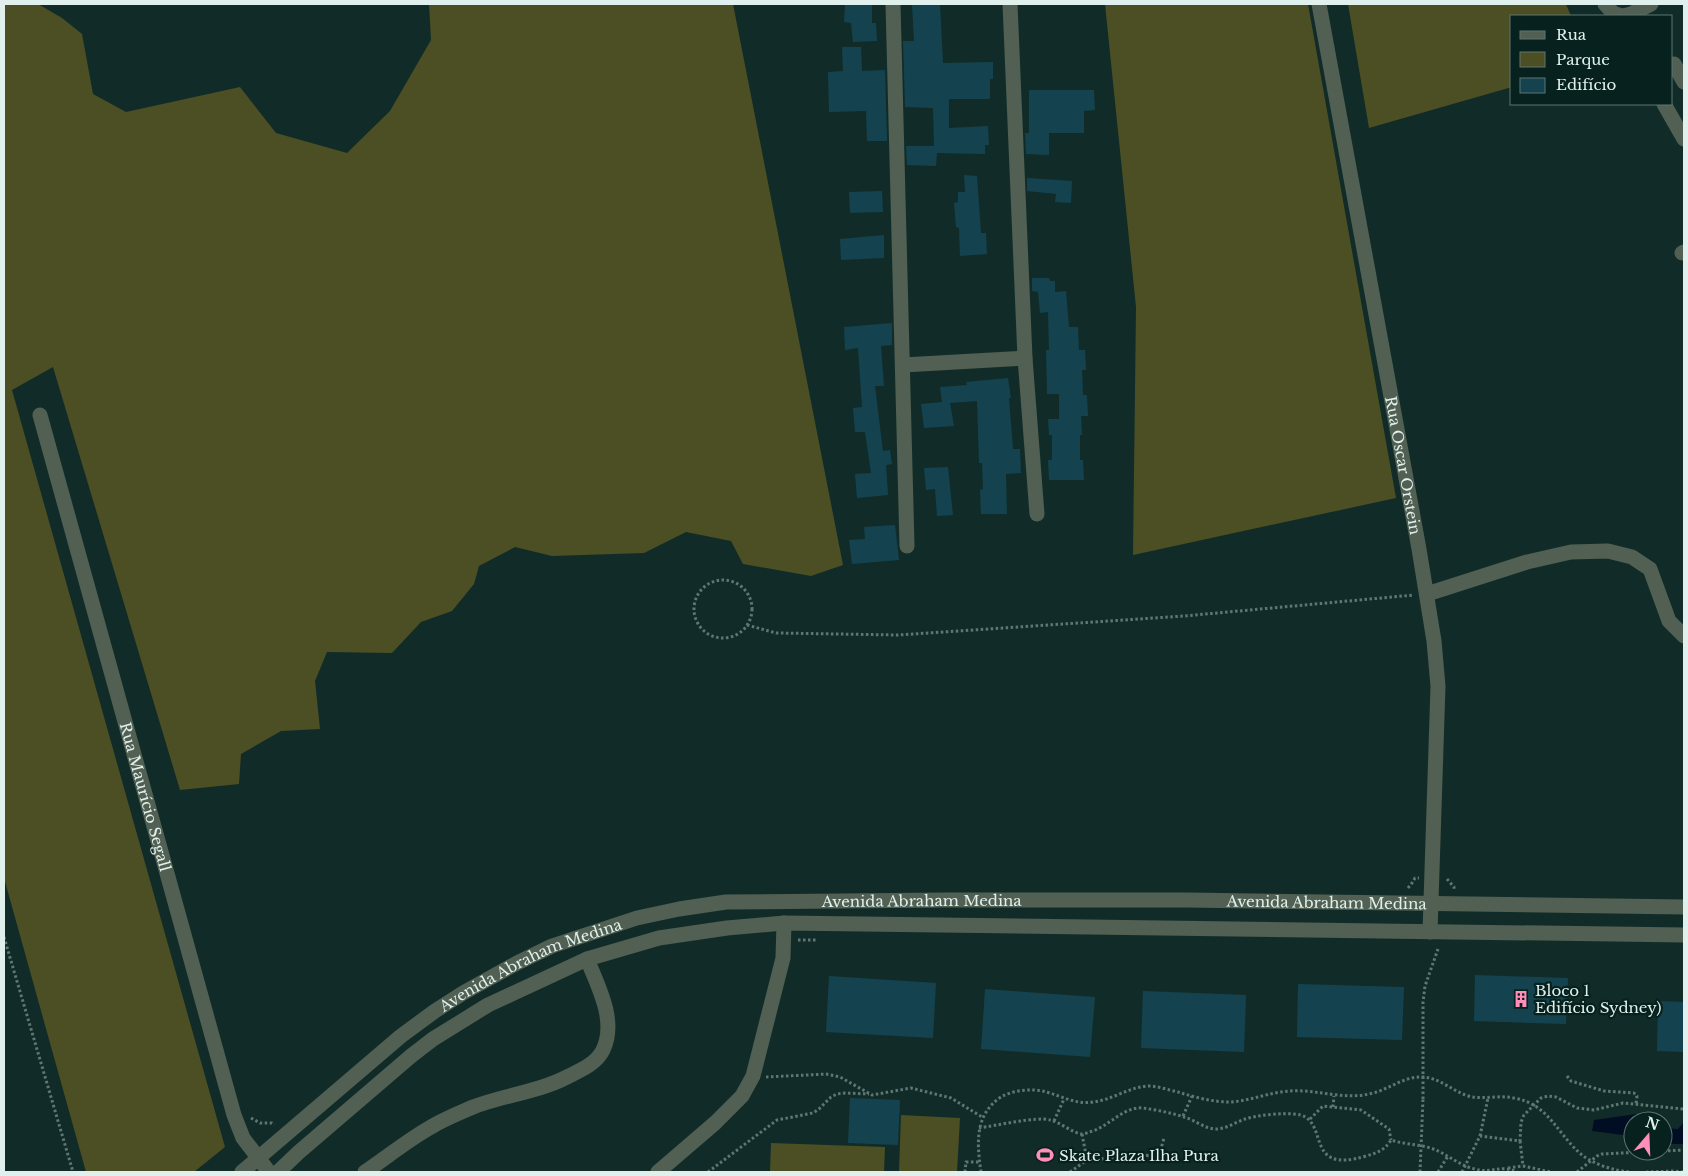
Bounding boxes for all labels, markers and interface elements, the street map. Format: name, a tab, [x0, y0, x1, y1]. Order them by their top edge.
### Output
legend	[1510, 15, 1673, 105]
text: Rua	[1556, 25, 1587, 44]
text: Parque	[1556, 50, 1610, 69]
text: Edifício	[1556, 75, 1617, 94]
street label: Rua Oscar Orstein	[1382, 394, 1426, 536]
street label: Rua Maurício Segall	[116, 720, 176, 873]
street label: Avenida Abraham Medina	[820, 891, 1022, 911]
street label: Avenida Abraham Medina	[1225, 891, 1427, 913]
street label: Avenida Abraham Medina	[435, 914, 625, 1016]
place label: Bloco 1 Edifício Sydney)	[1535, 981, 1661, 1017]
building icon: Bloco 1 Edifício Sydney)	[1511, 989, 1531, 1009]
north arrow	[1623, 1111, 1673, 1161]
text: N	[1643, 1113, 1661, 1134]
sports icon: Skate Plaza Ilha Pura	[1035, 1145, 1055, 1165]
place label: Skate Plaza Ilha Pura	[1059, 1146, 1219, 1165]

